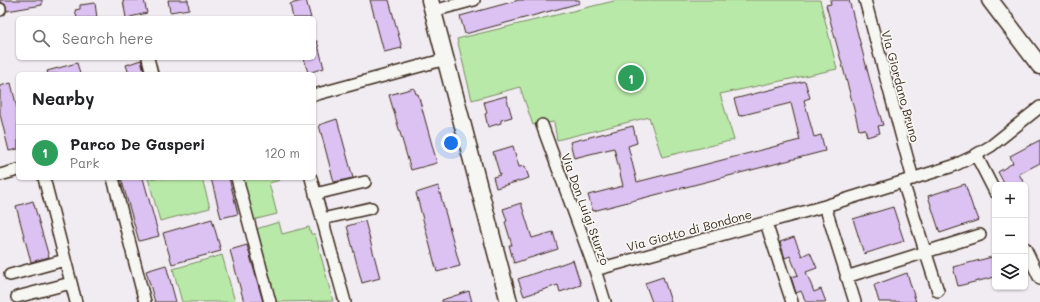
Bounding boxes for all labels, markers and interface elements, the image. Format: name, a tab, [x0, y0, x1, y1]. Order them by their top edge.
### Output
search box	[16, 16, 316, 60]
icon: search	[30, 27, 52, 49]
text: Search here	[62, 28, 153, 48]
street label: Via Giordano Bruno	[878, 28, 924, 144]
pin: 1	[618, 63, 644, 93]
text: Nearby	[32, 87, 94, 109]
your location	[441, 133, 461, 153]
text: Parco De Gasperi	[70, 134, 205, 154]
text: 1	[42, 144, 48, 161]
text: 120 m	[264, 144, 300, 161]
street label: Via Don Luigi Sturzo	[558, 151, 614, 267]
text: Park	[70, 154, 99, 171]
map controls	[992, 182, 1028, 290]
button: +	[992, 182, 1028, 218]
street label: Via Giotto di Bondone	[625, 206, 753, 254]
button: −	[992, 218, 1028, 254]
button: layers	[992, 254, 1028, 290]

